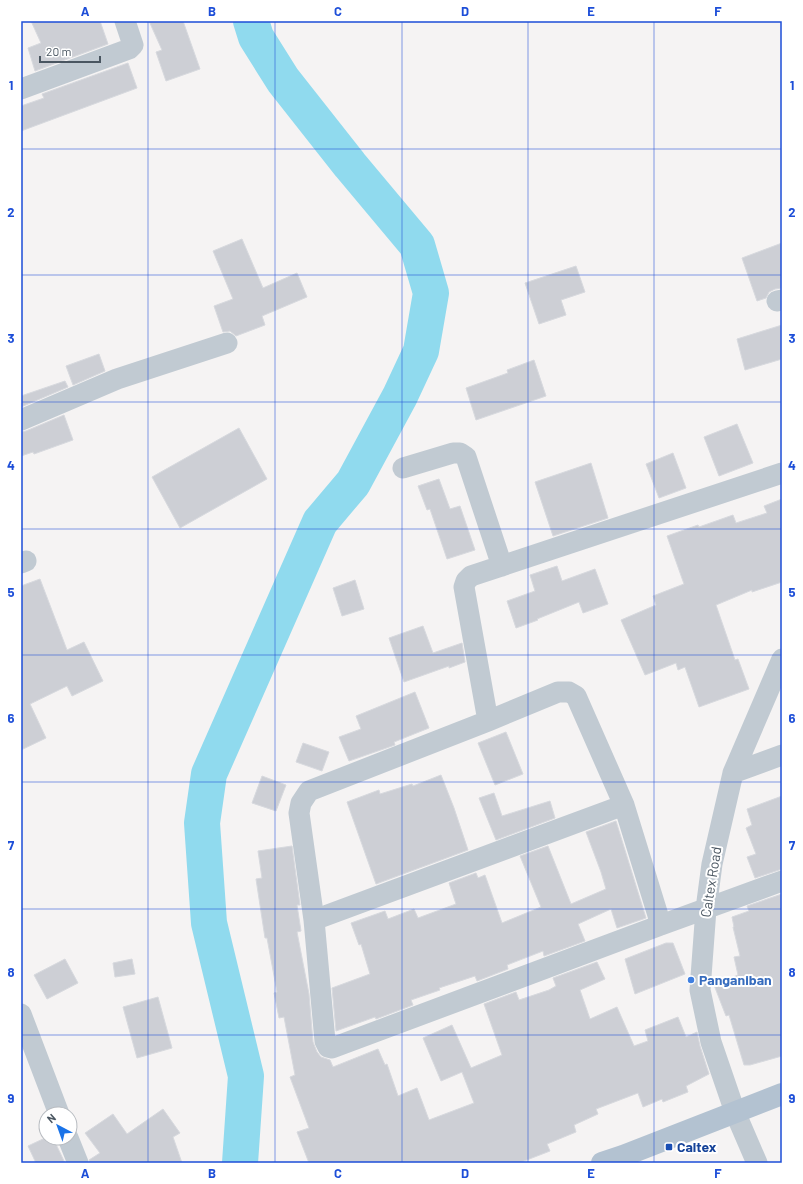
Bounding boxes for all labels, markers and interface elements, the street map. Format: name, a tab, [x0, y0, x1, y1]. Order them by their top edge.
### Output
text: A	[81, 3, 90, 19]
text: B	[208, 3, 216, 19]
text: C	[334, 3, 342, 19]
text: D	[461, 3, 469, 19]
text: E	[587, 3, 595, 19]
text: F	[714, 3, 722, 19]
scale bar	[40, 38, 100, 64]
text: 20 m	[46, 44, 72, 58]
text: 1	[9, 77, 13, 93]
text: 1	[790, 77, 794, 93]
text: 2	[7, 204, 15, 220]
text: 2	[788, 204, 796, 220]
text: 3	[7, 330, 15, 346]
text: 3	[788, 330, 796, 346]
text: 4	[7, 457, 15, 473]
text: 4	[788, 457, 796, 473]
text: 5	[7, 584, 15, 600]
text: 5	[788, 584, 796, 600]
text: 6	[8, 710, 15, 726]
text: 6	[789, 710, 796, 726]
text: 7	[8, 837, 15, 853]
text: 7	[789, 837, 796, 853]
street label: Caltex Road	[697, 845, 724, 918]
text: 8	[7, 964, 15, 980]
text: 8	[788, 964, 796, 980]
place label: Panganiban	[699, 971, 772, 988]
marker: Panganiban	[686, 975, 696, 985]
text: 9	[8, 1090, 15, 1106]
text: 9	[789, 1090, 796, 1106]
north arrow	[38, 1106, 78, 1146]
text: N	[44, 1111, 58, 1125]
place label: Caltex	[677, 1138, 717, 1155]
marker: Caltex	[664, 1142, 674, 1152]
text: A	[81, 1165, 90, 1181]
text: B	[208, 1165, 216, 1181]
text: C	[334, 1165, 342, 1181]
text: D	[461, 1165, 469, 1181]
text: E	[587, 1165, 595, 1181]
text: F	[714, 1165, 722, 1181]

